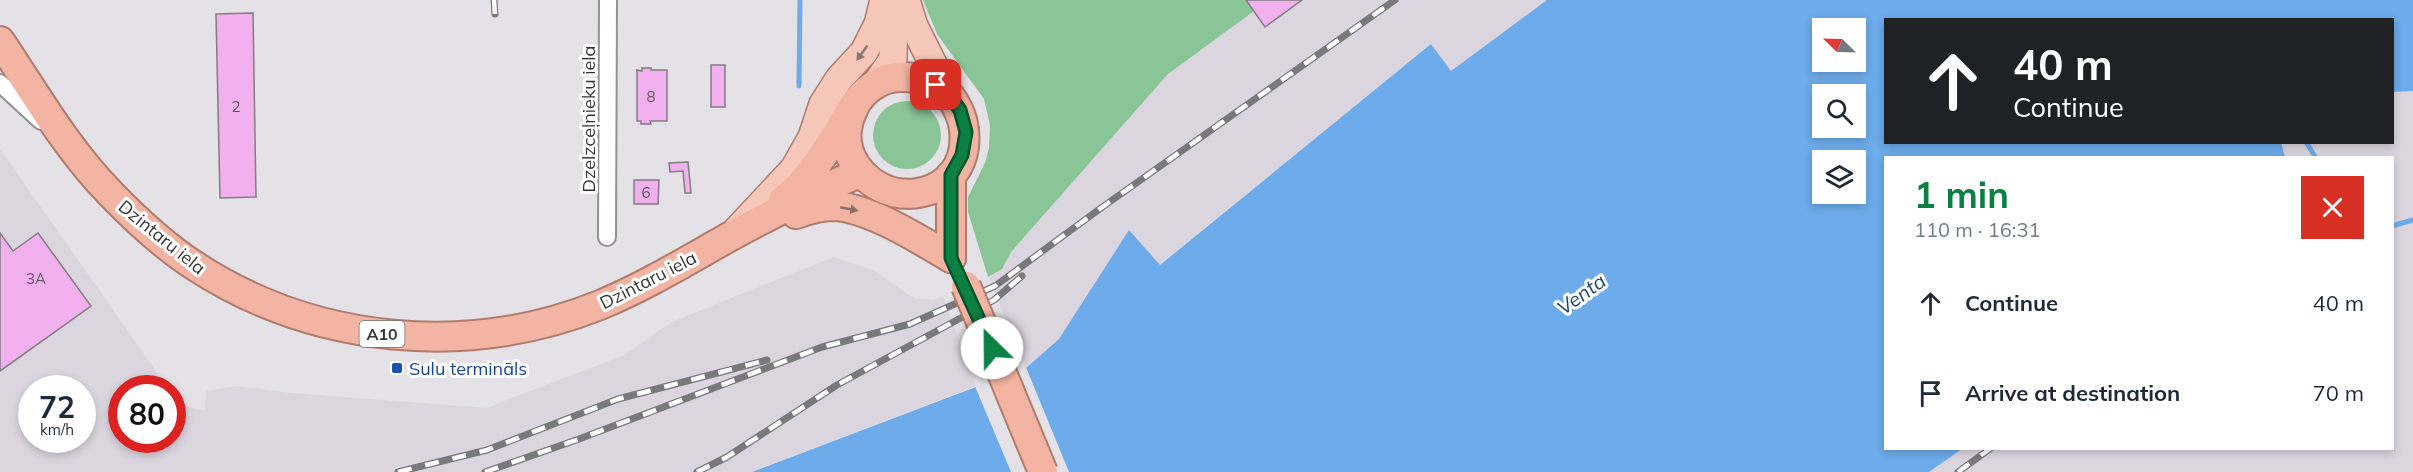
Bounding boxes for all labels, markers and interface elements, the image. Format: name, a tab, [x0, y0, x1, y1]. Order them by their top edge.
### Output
north arrow	[1812, 18, 1866, 72]
map controls	[1812, 18, 1866, 204]
text: 40 m	[2013, 38, 2113, 91]
icon: ahead	[1914, 42, 1992, 120]
one-way arrow	[856, 45, 868, 61]
street label: Dzelzceļnieku iela	[577, 46, 601, 192]
pin	[910, 59, 961, 110]
icon: arrive	[919, 68, 952, 101]
button: search	[1812, 84, 1866, 138]
house number: 8	[646, 87, 656, 106]
text: Continue	[2013, 90, 2124, 124]
house number: 2	[231, 97, 241, 116]
button: layers	[1812, 150, 1866, 204]
text: 1 min	[1914, 172, 2009, 217]
button: close	[2301, 176, 2364, 239]
house number: 6	[641, 183, 651, 202]
street label: Dzintaru iela	[114, 195, 210, 279]
one-way arrow	[839, 205, 858, 214]
text: 110 m · 16:31	[1914, 217, 2040, 242]
street label: Dzintaru iela	[596, 246, 700, 314]
water label: Venta	[1552, 268, 1610, 320]
house number: 3A	[26, 269, 46, 288]
icon: ahead	[1914, 287, 1947, 320]
text: Continue	[1965, 289, 2058, 317]
text: 40 m	[2313, 289, 2364, 317]
position arrow	[960, 316, 1024, 380]
road number: A10	[360, 321, 404, 347]
place label: Sulu termināls	[409, 357, 527, 380]
marker: Sulu termināls	[390, 361, 404, 375]
speed limit sign: 80	[108, 375, 186, 453]
icon: arrive	[1914, 377, 1947, 410]
text: Arrive at destination	[1965, 379, 2180, 407]
text: 70 m	[2313, 379, 2364, 407]
text: 72	[39, 388, 75, 426]
text: km/h	[40, 420, 74, 439]

